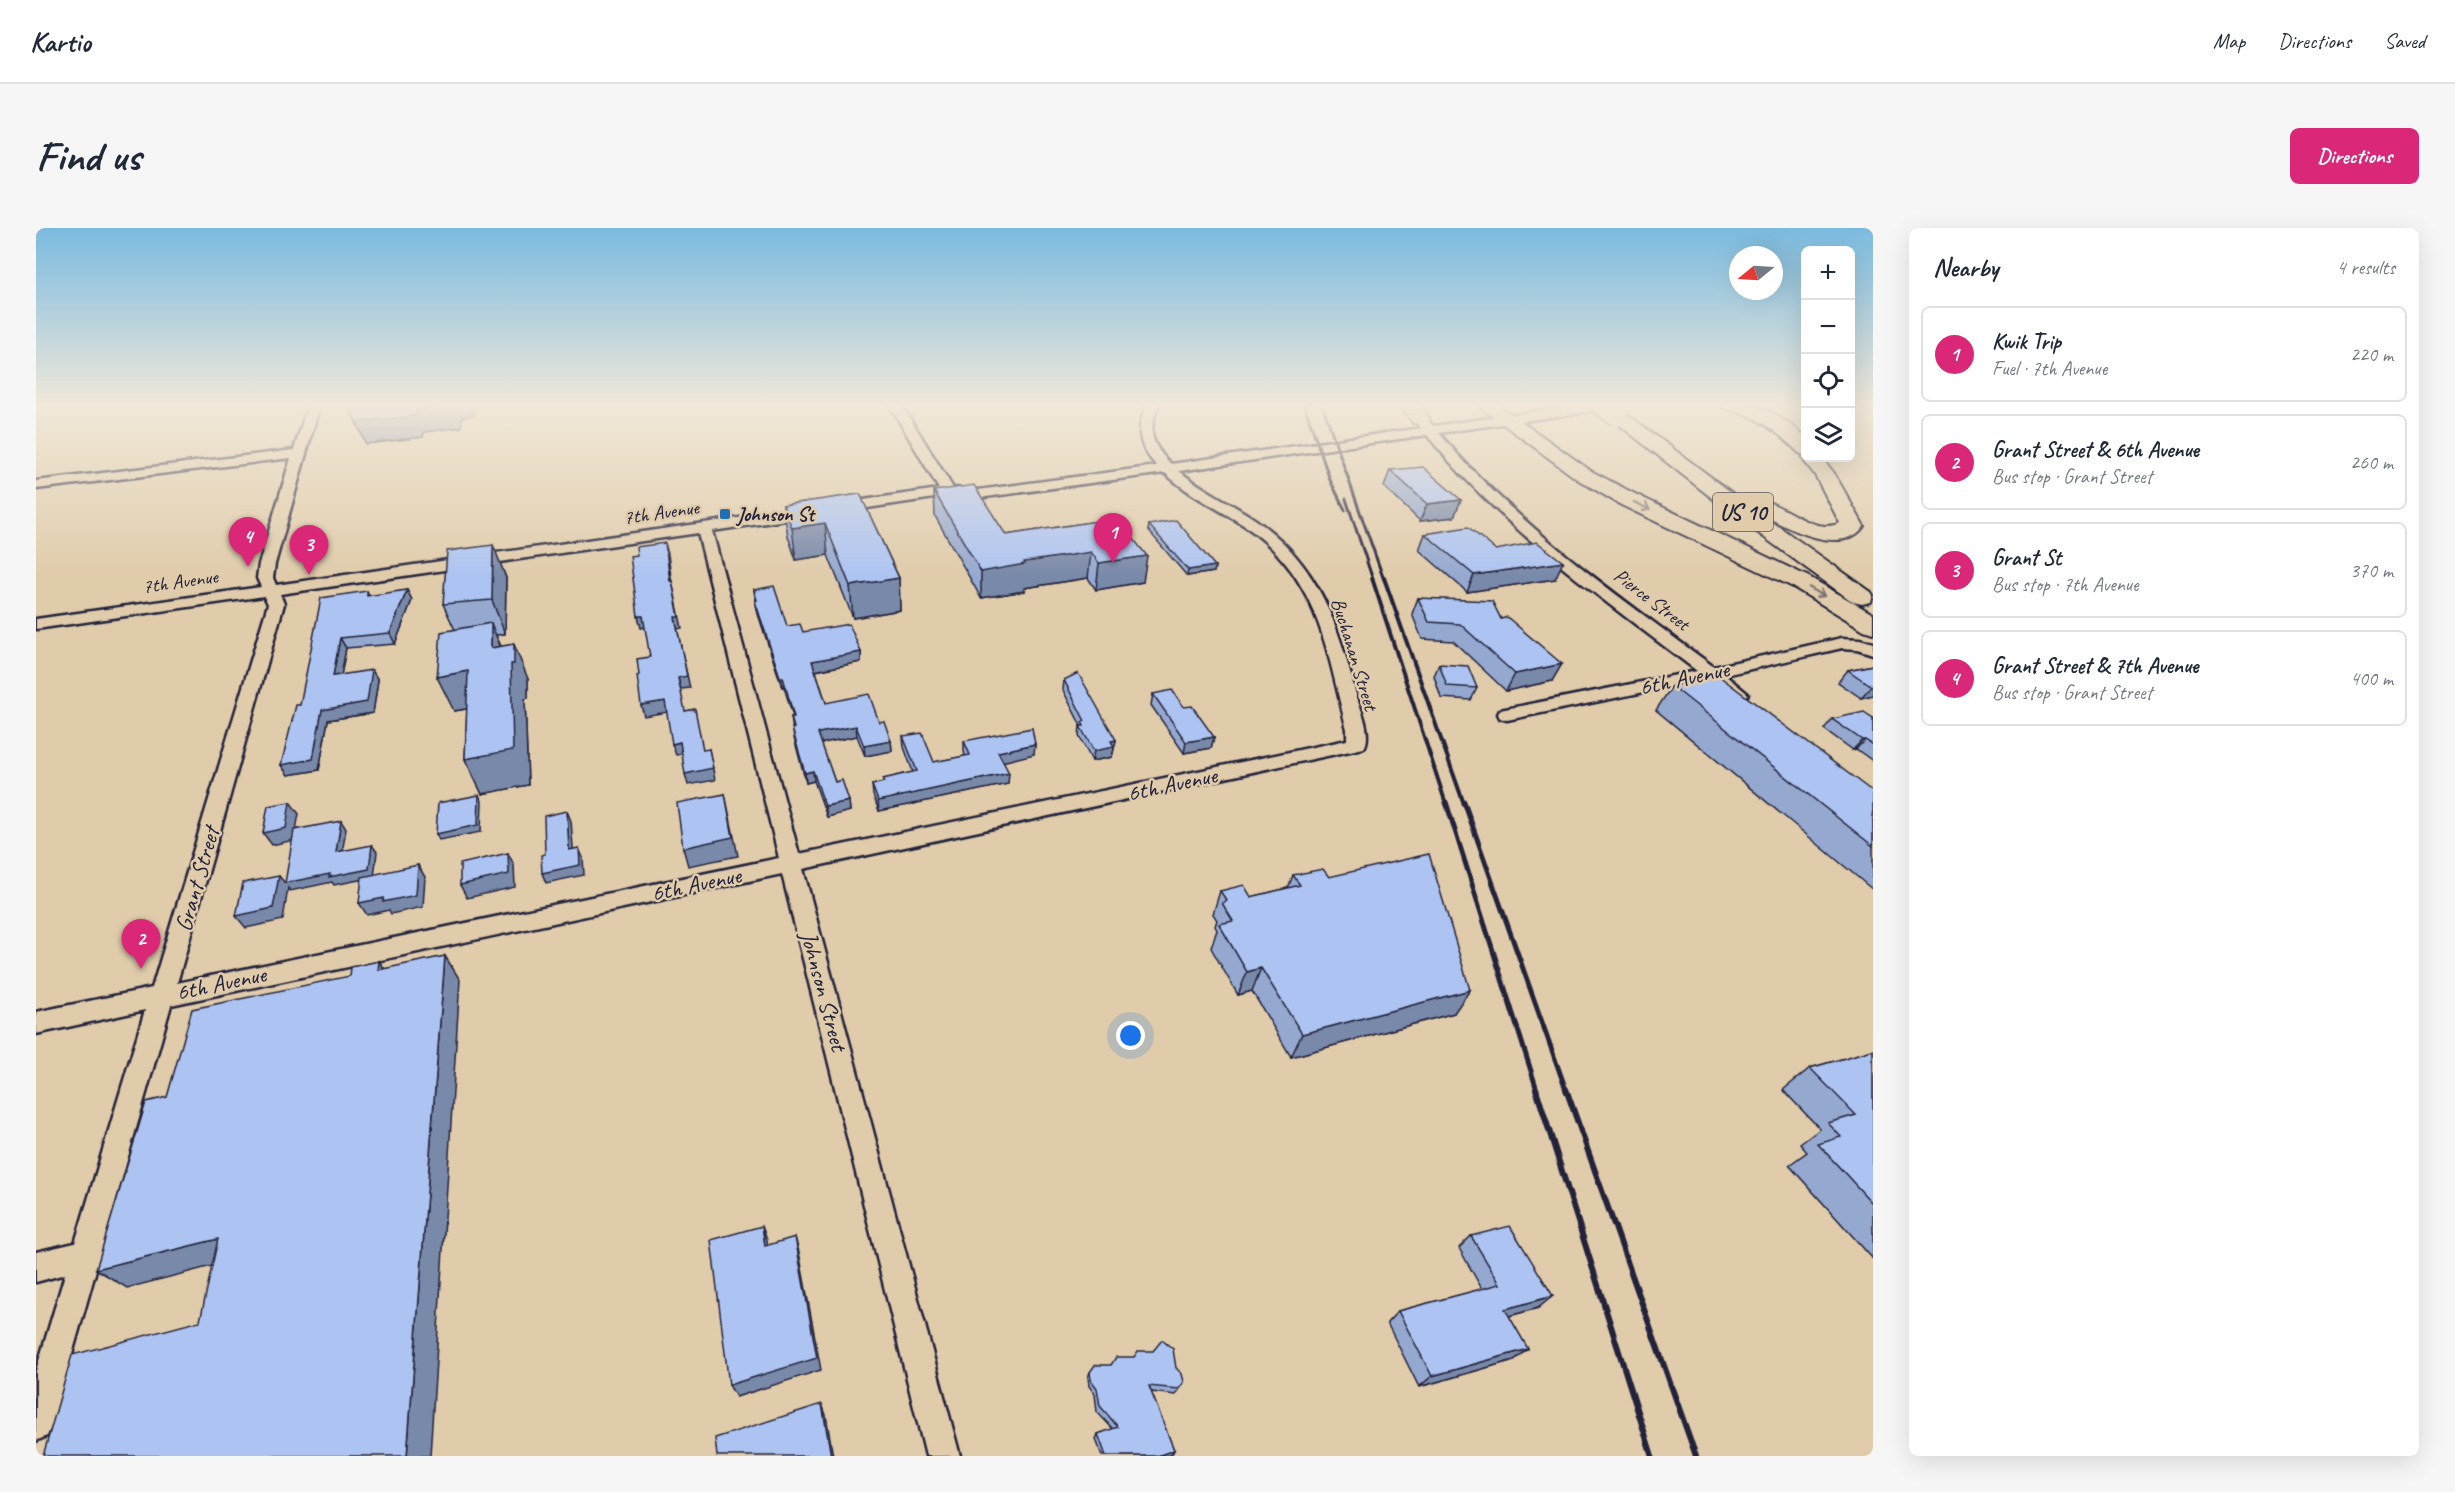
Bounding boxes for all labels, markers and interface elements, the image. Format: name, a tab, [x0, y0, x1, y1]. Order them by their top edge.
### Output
text: Kartio	[30, 24, 91, 59]
text: Map	[2213, 28, 2245, 54]
text: Directions	[2278, 28, 2351, 54]
text: Saved	[2384, 28, 2425, 54]
button: Directions	[2290, 128, 2419, 184]
text: Find us	[36, 130, 141, 183]
north arrow	[1729, 246, 1783, 300]
map controls	[1801, 246, 1855, 462]
button: +	[1801, 246, 1855, 300]
text: Nearby	[1933, 251, 1998, 284]
text: 4 results	[2336, 255, 2395, 280]
button: −	[1801, 300, 1855, 354]
text: Kwik Trip	[1992, 328, 2061, 356]
text: 1	[1950, 342, 1959, 367]
text: 220 m	[2350, 342, 2393, 367]
button: locate	[1801, 354, 1855, 408]
text: Fuel · 7th Avenue	[1992, 356, 2107, 381]
button: layers	[1801, 408, 1855, 462]
text: Grant Street & 6th Avenue	[1992, 436, 2199, 464]
text: 2	[1950, 450, 1959, 475]
text: 260 m	[2350, 450, 2393, 475]
text: Bus stop · Grant Street	[1992, 464, 2152, 489]
road number: US 10	[1713, 493, 1773, 531]
street label: 7th Avenue	[622, 495, 702, 530]
one-way arrow	[1633, 501, 1651, 513]
place label: Johnson St	[735, 502, 816, 527]
marker: Johnson St	[718, 507, 732, 521]
pin: 1	[1094, 514, 1132, 563]
pin: 4	[228, 518, 268, 567]
pin: 3	[290, 526, 328, 575]
text: Grant St	[1992, 544, 2061, 572]
text: 3	[1950, 558, 1959, 583]
text: 370 m	[2350, 558, 2393, 583]
street label: Pierce Street	[1609, 563, 1696, 637]
street label: 7th Avenue	[141, 564, 221, 599]
text: Bus stop · 7th Avenue	[1992, 572, 2139, 597]
one-way arrow	[1808, 586, 1825, 598]
street label: Buchanan Street	[1326, 595, 1384, 716]
text: Grant Street & 7th Avenue	[1992, 652, 2198, 680]
street label: 6th Avenue	[1637, 653, 1734, 702]
text: 4	[1950, 666, 1959, 691]
text: 400 m	[2350, 666, 2393, 691]
text: Bus stop · Grant Street	[1992, 680, 2152, 705]
street label: 6th Avenue	[1125, 759, 1222, 808]
street label: Grant Street	[168, 820, 227, 935]
street label: 6th Avenue	[649, 859, 746, 908]
pin: 2	[122, 920, 160, 969]
street label: Johnson Street	[793, 927, 855, 1056]
street label: 6th Avenue	[174, 958, 271, 1007]
your location	[1116, 1021, 1145, 1050]

